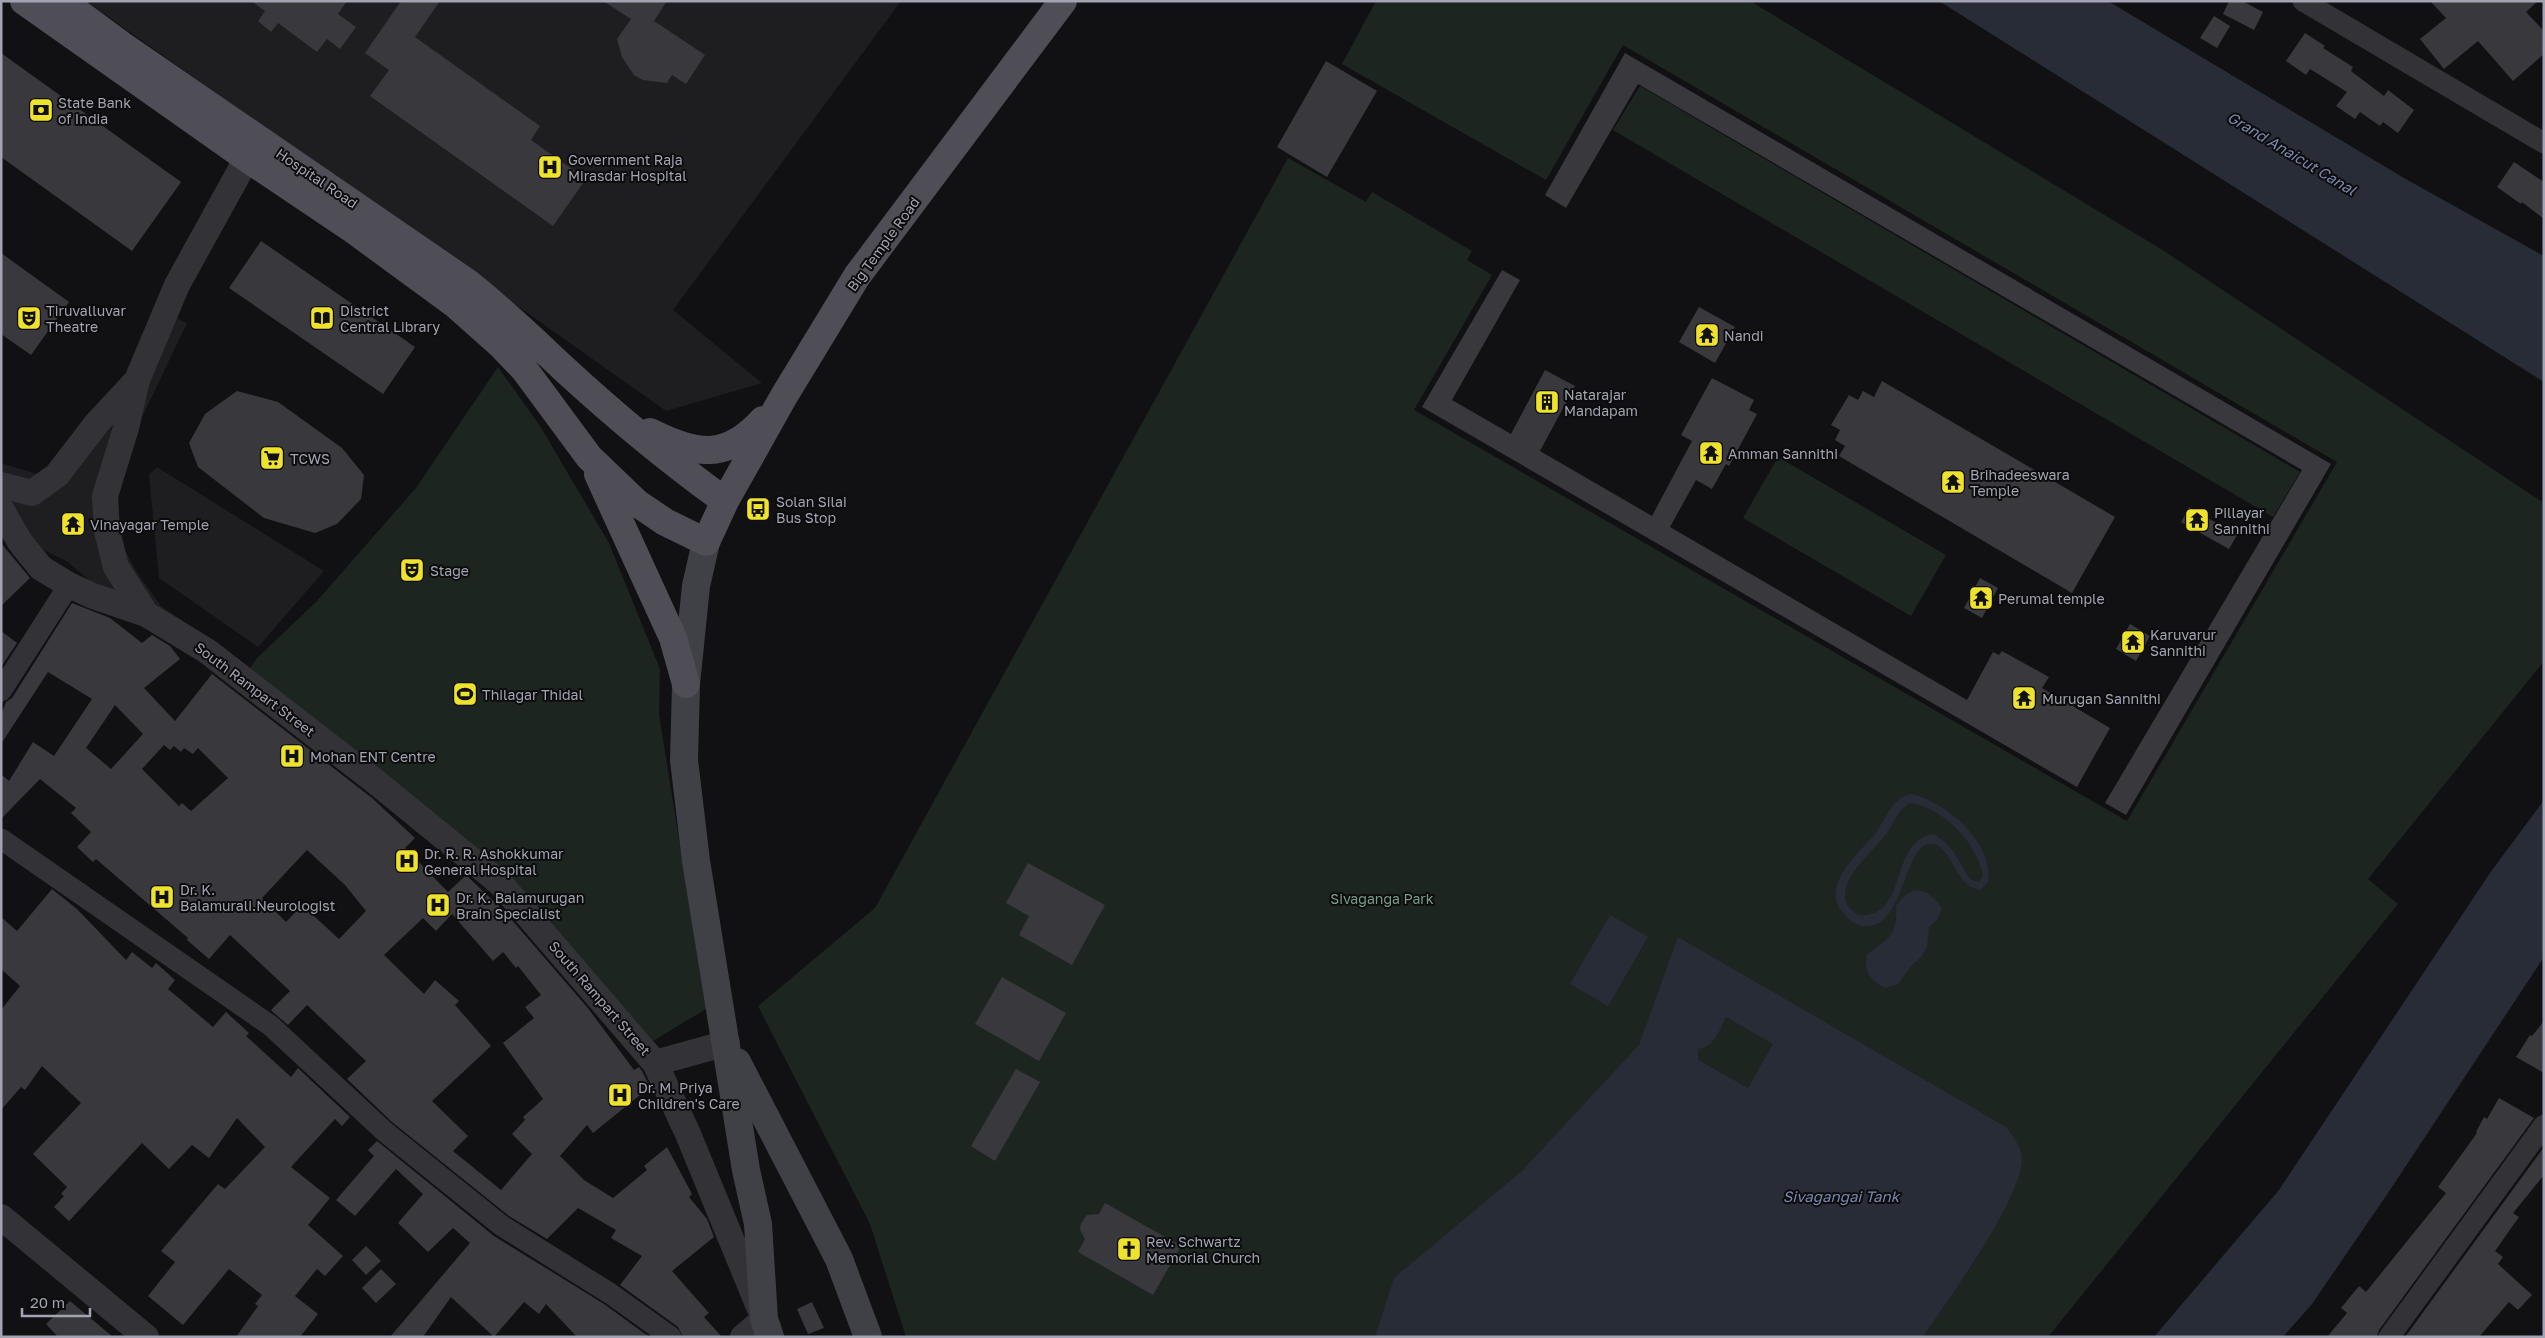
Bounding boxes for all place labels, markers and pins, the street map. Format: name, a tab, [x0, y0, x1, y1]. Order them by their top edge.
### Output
place label: State Bank of India	[58, 94, 131, 127]
bank icon: State Bank of India	[28, 97, 54, 123]
place label: Government Raja Mirasdar Hospital	[568, 151, 687, 184]
hospital icon: Government Raja Mirasdar Hospital	[537, 154, 563, 180]
place label: Tiruvalluvar Theatre	[46, 302, 126, 335]
place label: District Central Library	[340, 302, 440, 335]
theatre icon: Tiruvalluvar Theatre	[16, 305, 42, 331]
library icon: District Central Library	[309, 305, 335, 331]
temple icon: Nandi	[1694, 322, 1720, 348]
place label: Nandi	[1724, 327, 1764, 344]
place label: Natarajar Mandapam	[1564, 386, 1638, 419]
building icon: Natarajar Mandapam	[1534, 389, 1560, 415]
temple icon: Amman Sannithi	[1698, 440, 1724, 466]
supermarket icon: TCWS	[259, 445, 285, 471]
place label: Amman Sannithi	[1728, 445, 1838, 462]
place label: TCWS	[290, 450, 330, 467]
place label: Brihadeeswara Temple	[1970, 466, 2070, 499]
temple icon: Brihadeeswara Temple	[1940, 469, 1966, 495]
place label: Solan Silai Bus Stop	[776, 493, 847, 526]
bus stop icon: Solan Silai Bus Stop	[745, 496, 771, 522]
place label: Pillayar Sannithi	[2214, 504, 2270, 537]
temple icon: Pillayar Sannithi	[2184, 507, 2210, 533]
temple icon: Vinayagar Temple	[60, 511, 86, 537]
place label: Vinayagar Temple	[90, 516, 209, 533]
theatre icon: Stage	[399, 557, 425, 583]
place label: Stage	[430, 562, 469, 579]
temple icon: Perumal temple	[1968, 585, 1994, 611]
place label: Perumal temple	[1998, 590, 2105, 607]
place label: Karuvarur Sannithi	[2150, 626, 2217, 659]
temple icon: Karuvarur Sannithi	[2120, 629, 2146, 655]
sports icon: Thilagar Thidal	[452, 681, 478, 707]
temple icon: Murugan Sannithi	[2011, 685, 2037, 711]
place label: Thilagar Thidal	[482, 686, 583, 703]
place label: Murugan Sannithi	[2042, 690, 2161, 707]
hospital icon: Mohan ENT Centre	[279, 743, 305, 769]
place label: Mohan ENT Centre	[310, 748, 436, 765]
place label: Dr. R. R. Ashokkumar General Hospital	[424, 845, 564, 878]
hospital icon: Dr. R. R. Ashokkumar General Hospital	[394, 848, 420, 874]
place label: Dr. K. Balamurali.Neurologist	[180, 881, 335, 914]
hospital icon: Dr. K. Balamurali.Neurologist	[149, 884, 175, 910]
place label: Dr. K. Balamurugan Brain Specialist	[456, 889, 584, 922]
hospital icon: Dr. K. Balamurugan Brain Specialist	[425, 892, 451, 918]
place label: Dr. M. Priya Children's Care	[638, 1079, 740, 1112]
hospital icon: Dr. M. Priya Children's Care	[607, 1082, 633, 1108]
place label: Rev. Schwartz Memorial Church	[1146, 1233, 1260, 1266]
church icon: Rev. Schwartz Memorial Church	[1116, 1236, 1142, 1262]

